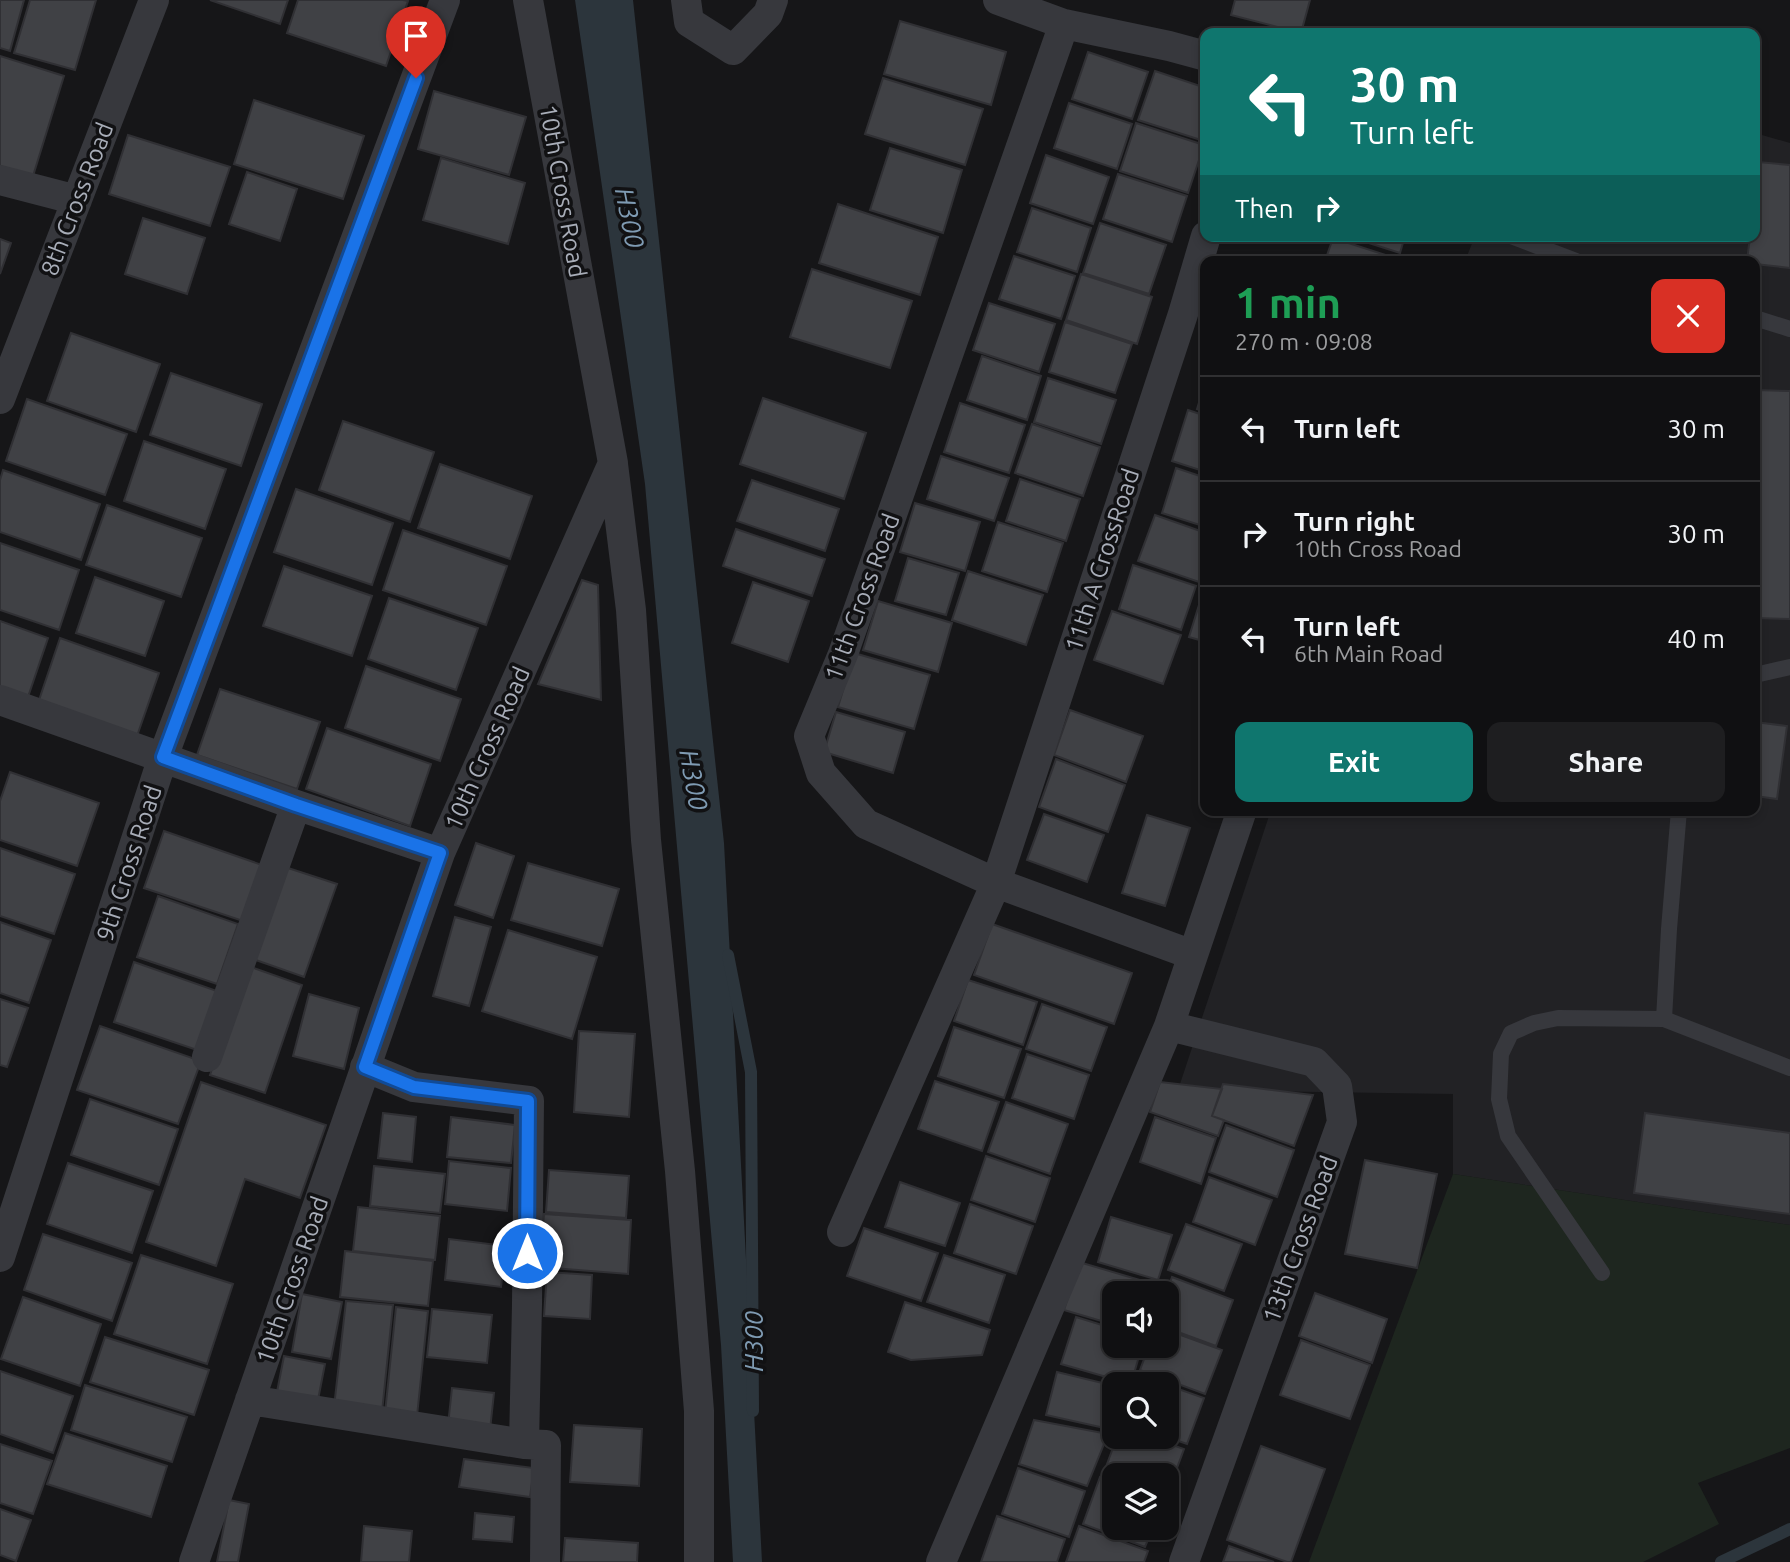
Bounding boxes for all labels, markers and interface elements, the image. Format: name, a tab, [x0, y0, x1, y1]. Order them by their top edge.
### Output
pin	[386, 6, 446, 78]
icon: arrive	[397, 17, 435, 55]
icon: left	[1235, 56, 1326, 147]
text: 30 m	[1350, 56, 1459, 111]
street label: 10th Cross Road	[534, 102, 592, 280]
text: Turn left	[1350, 114, 1474, 150]
street label: 8th Cross Road	[35, 119, 119, 279]
water label: H300	[610, 185, 650, 251]
icon: right	[1308, 189, 1346, 227]
text: Then	[1235, 194, 1294, 223]
text: 1 min	[1235, 279, 1341, 326]
button: close	[1651, 279, 1725, 353]
text: 270 m · 09:08	[1235, 329, 1373, 354]
icon: left	[1235, 410, 1273, 448]
text: Turn left	[1294, 414, 1400, 443]
text: 30 m	[1667, 414, 1725, 443]
street label: 11th A CrossRoad	[1060, 465, 1144, 655]
text: Turn right	[1294, 507, 1415, 536]
street label: 11th Cross Road	[819, 510, 905, 684]
icon: right	[1235, 515, 1273, 553]
text: 30 m	[1667, 519, 1725, 548]
text: 10th Cross Road	[1294, 536, 1462, 561]
text: Turn left	[1294, 612, 1400, 641]
icon: left	[1235, 620, 1273, 658]
text: 40 m	[1667, 624, 1725, 653]
text: 6th Main Road	[1294, 641, 1443, 666]
street label: 10th Cross Road	[439, 662, 535, 834]
button: Exit	[1235, 722, 1473, 802]
button: Share	[1487, 722, 1725, 802]
water label: H300	[674, 747, 714, 813]
street label: 9th Cross Road	[91, 782, 167, 944]
street label: 13th Cross Road	[1257, 1152, 1343, 1326]
street label: 10th Cross Road	[251, 1193, 333, 1367]
position arrow	[490, 1216, 564, 1290]
map controls	[1102, 1281, 1179, 1540]
button: sound	[1102, 1281, 1179, 1358]
water label: H300	[739, 1310, 768, 1372]
button: search	[1102, 1372, 1179, 1449]
button: layers	[1102, 1463, 1179, 1540]

